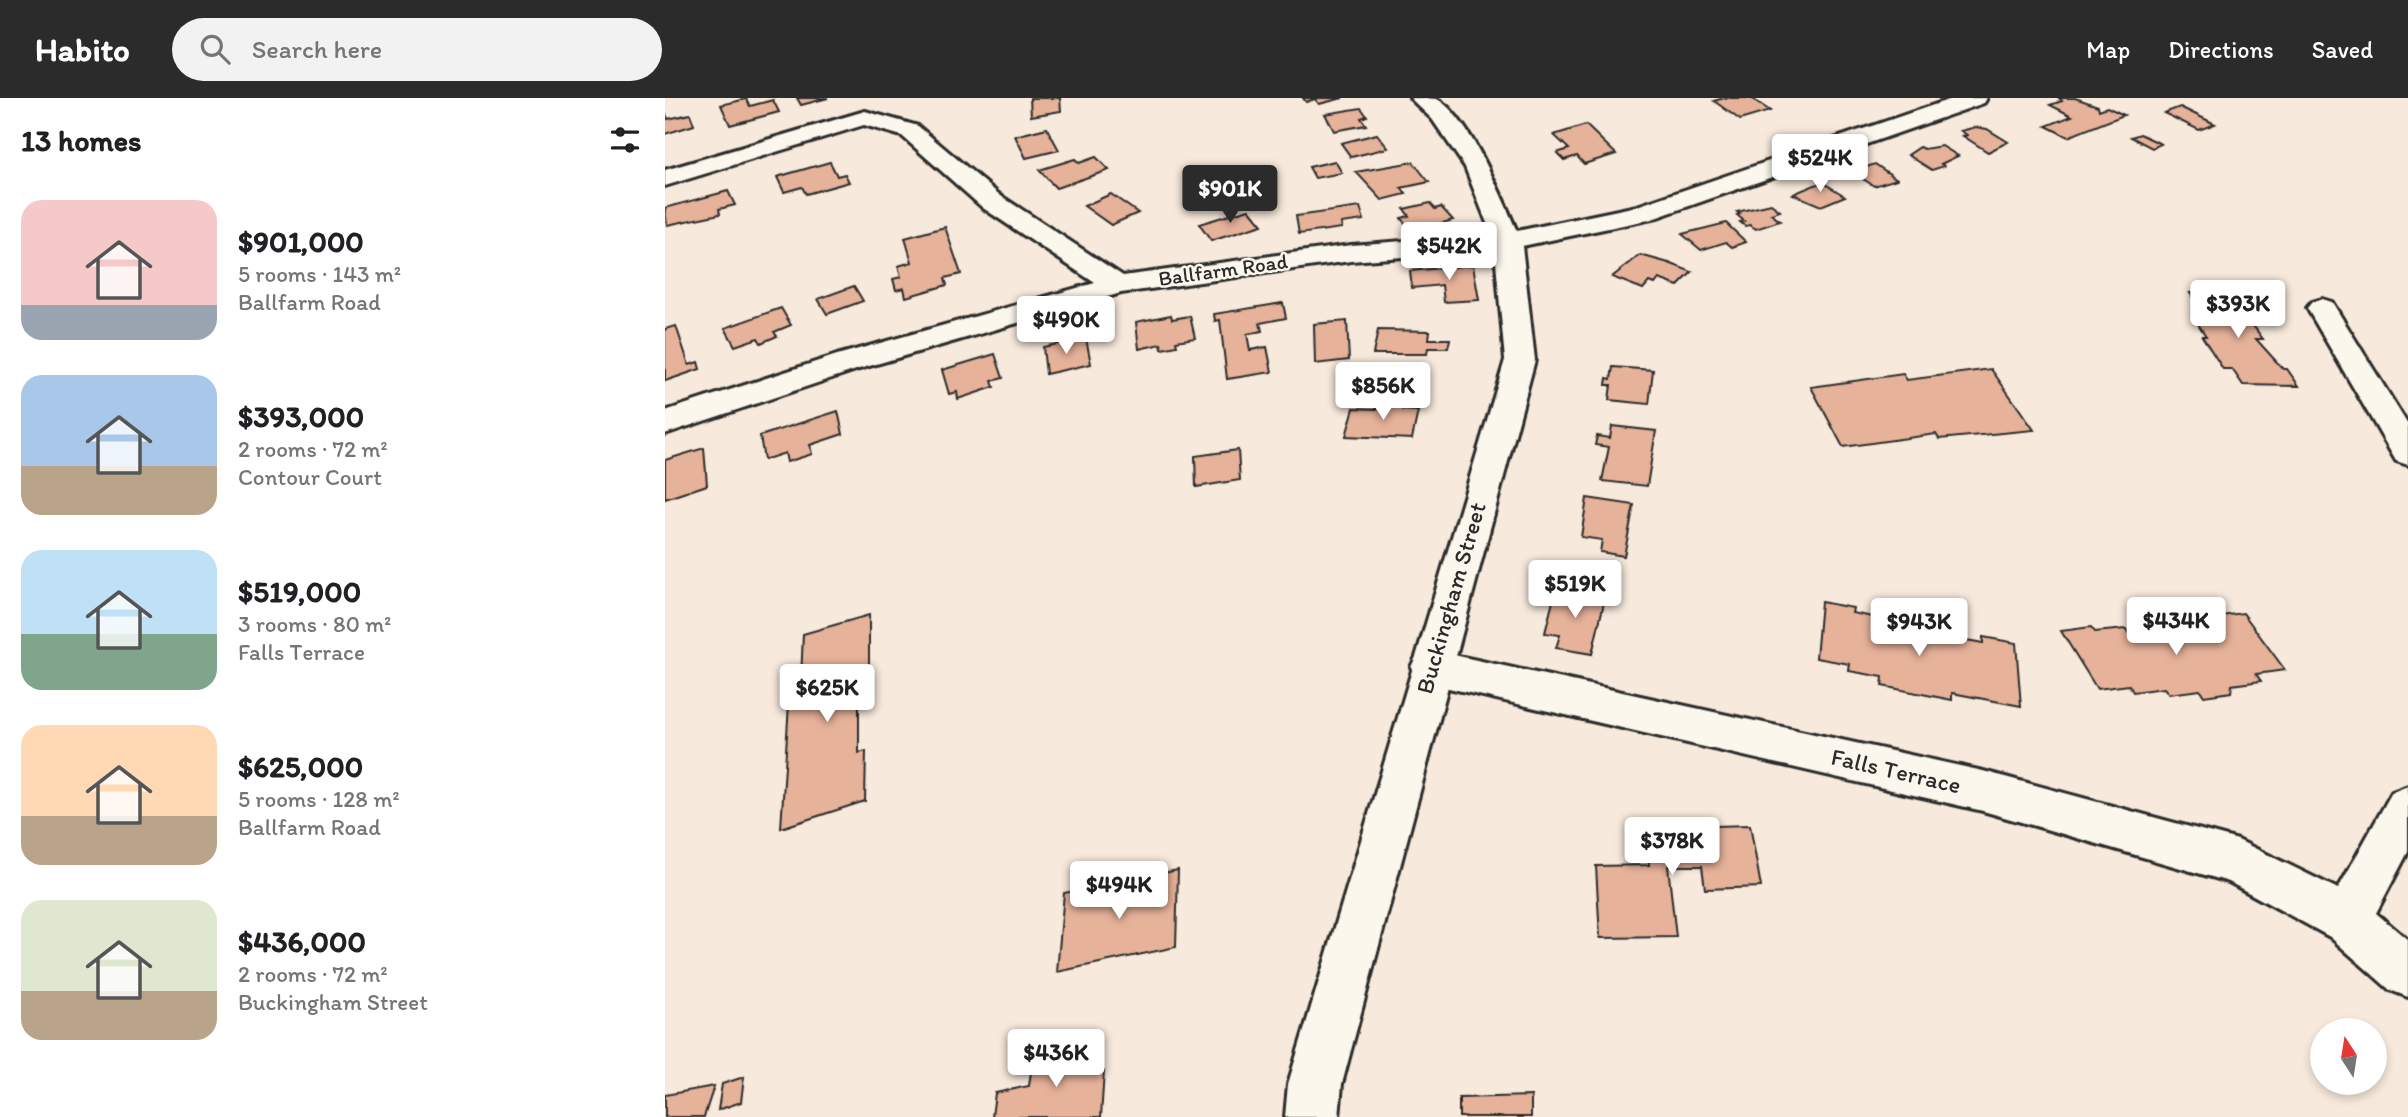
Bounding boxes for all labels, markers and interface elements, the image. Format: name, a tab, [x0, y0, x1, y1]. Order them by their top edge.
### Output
search box	[172, 18, 662, 81]
text: Habito	[35, 30, 130, 69]
icon: search	[196, 30, 234, 68]
text: Search here	[252, 33, 382, 65]
text: Map	[2086, 35, 2130, 64]
text: Directions	[2168, 35, 2274, 64]
text: Saved	[2312, 35, 2373, 64]
icon: filters	[606, 121, 644, 159]
text: 13 homes	[21, 122, 141, 159]
pin: $524K	[1771, 134, 1869, 194]
text: $524K	[1788, 143, 1852, 171]
pin: $901K	[1181, 166, 1279, 225]
text: $901K	[1198, 174, 1262, 202]
pin: $542K	[1400, 222, 1498, 282]
text: $901,000	[238, 223, 364, 260]
icon: home	[77, 228, 161, 312]
text: $542K	[1417, 231, 1481, 259]
street label: Ballfarm Road	[1157, 248, 1290, 291]
text: 5 rooms · 143 m²	[238, 260, 401, 288]
pin: $393K	[2189, 280, 2287, 340]
text: Ballfarm Road	[238, 288, 381, 316]
text: $393K	[2206, 289, 2270, 317]
pin: $490K	[1017, 296, 1115, 356]
text: $490K	[1033, 305, 1099, 333]
pin: $856K	[1334, 362, 1432, 422]
text: $856K	[1351, 371, 1415, 399]
text: $393,000	[238, 398, 364, 435]
icon: home	[77, 403, 161, 487]
text: 2 rooms · 72 m²	[238, 435, 388, 463]
text: Contour Court	[238, 463, 382, 491]
street label: Buckingham Street	[1409, 499, 1492, 697]
pin: $519K	[1526, 560, 1624, 620]
text: $519K	[1544, 569, 1606, 597]
text: $519,000	[238, 573, 361, 610]
icon: home	[77, 578, 161, 662]
pin: $943K	[1870, 598, 1968, 658]
pin: $434K	[2127, 598, 2225, 657]
text: $434K	[2143, 606, 2209, 634]
text: $943K	[1887, 607, 1951, 635]
text: 3 rooms · 80 m²	[238, 610, 392, 638]
text: Falls Terrace	[238, 638, 365, 666]
pin: $625K	[778, 664, 876, 724]
text: $625K	[796, 673, 858, 701]
street label: Falls Terrace	[1828, 741, 1964, 800]
text: $625,000	[238, 748, 363, 785]
icon: home	[77, 753, 161, 837]
text: 5 rooms · 128 m²	[238, 785, 400, 813]
text: Ballfarm Road	[238, 813, 381, 841]
pin: $378K	[1623, 818, 1721, 877]
text: $378K	[1641, 826, 1703, 854]
pin: $494K	[1070, 862, 1168, 921]
text: $494K	[1086, 870, 1152, 898]
text: $436,000	[238, 923, 366, 960]
icon: home	[77, 928, 161, 1012]
text: 2 rooms · 72 m²	[238, 960, 388, 988]
text: Buckingham Street	[238, 988, 428, 1016]
north arrow	[2310, 1018, 2387, 1096]
map controls	[2310, 1018, 2387, 1095]
pin: $436K	[1007, 1030, 1105, 1089]
text: $436K	[1024, 1038, 1088, 1066]

